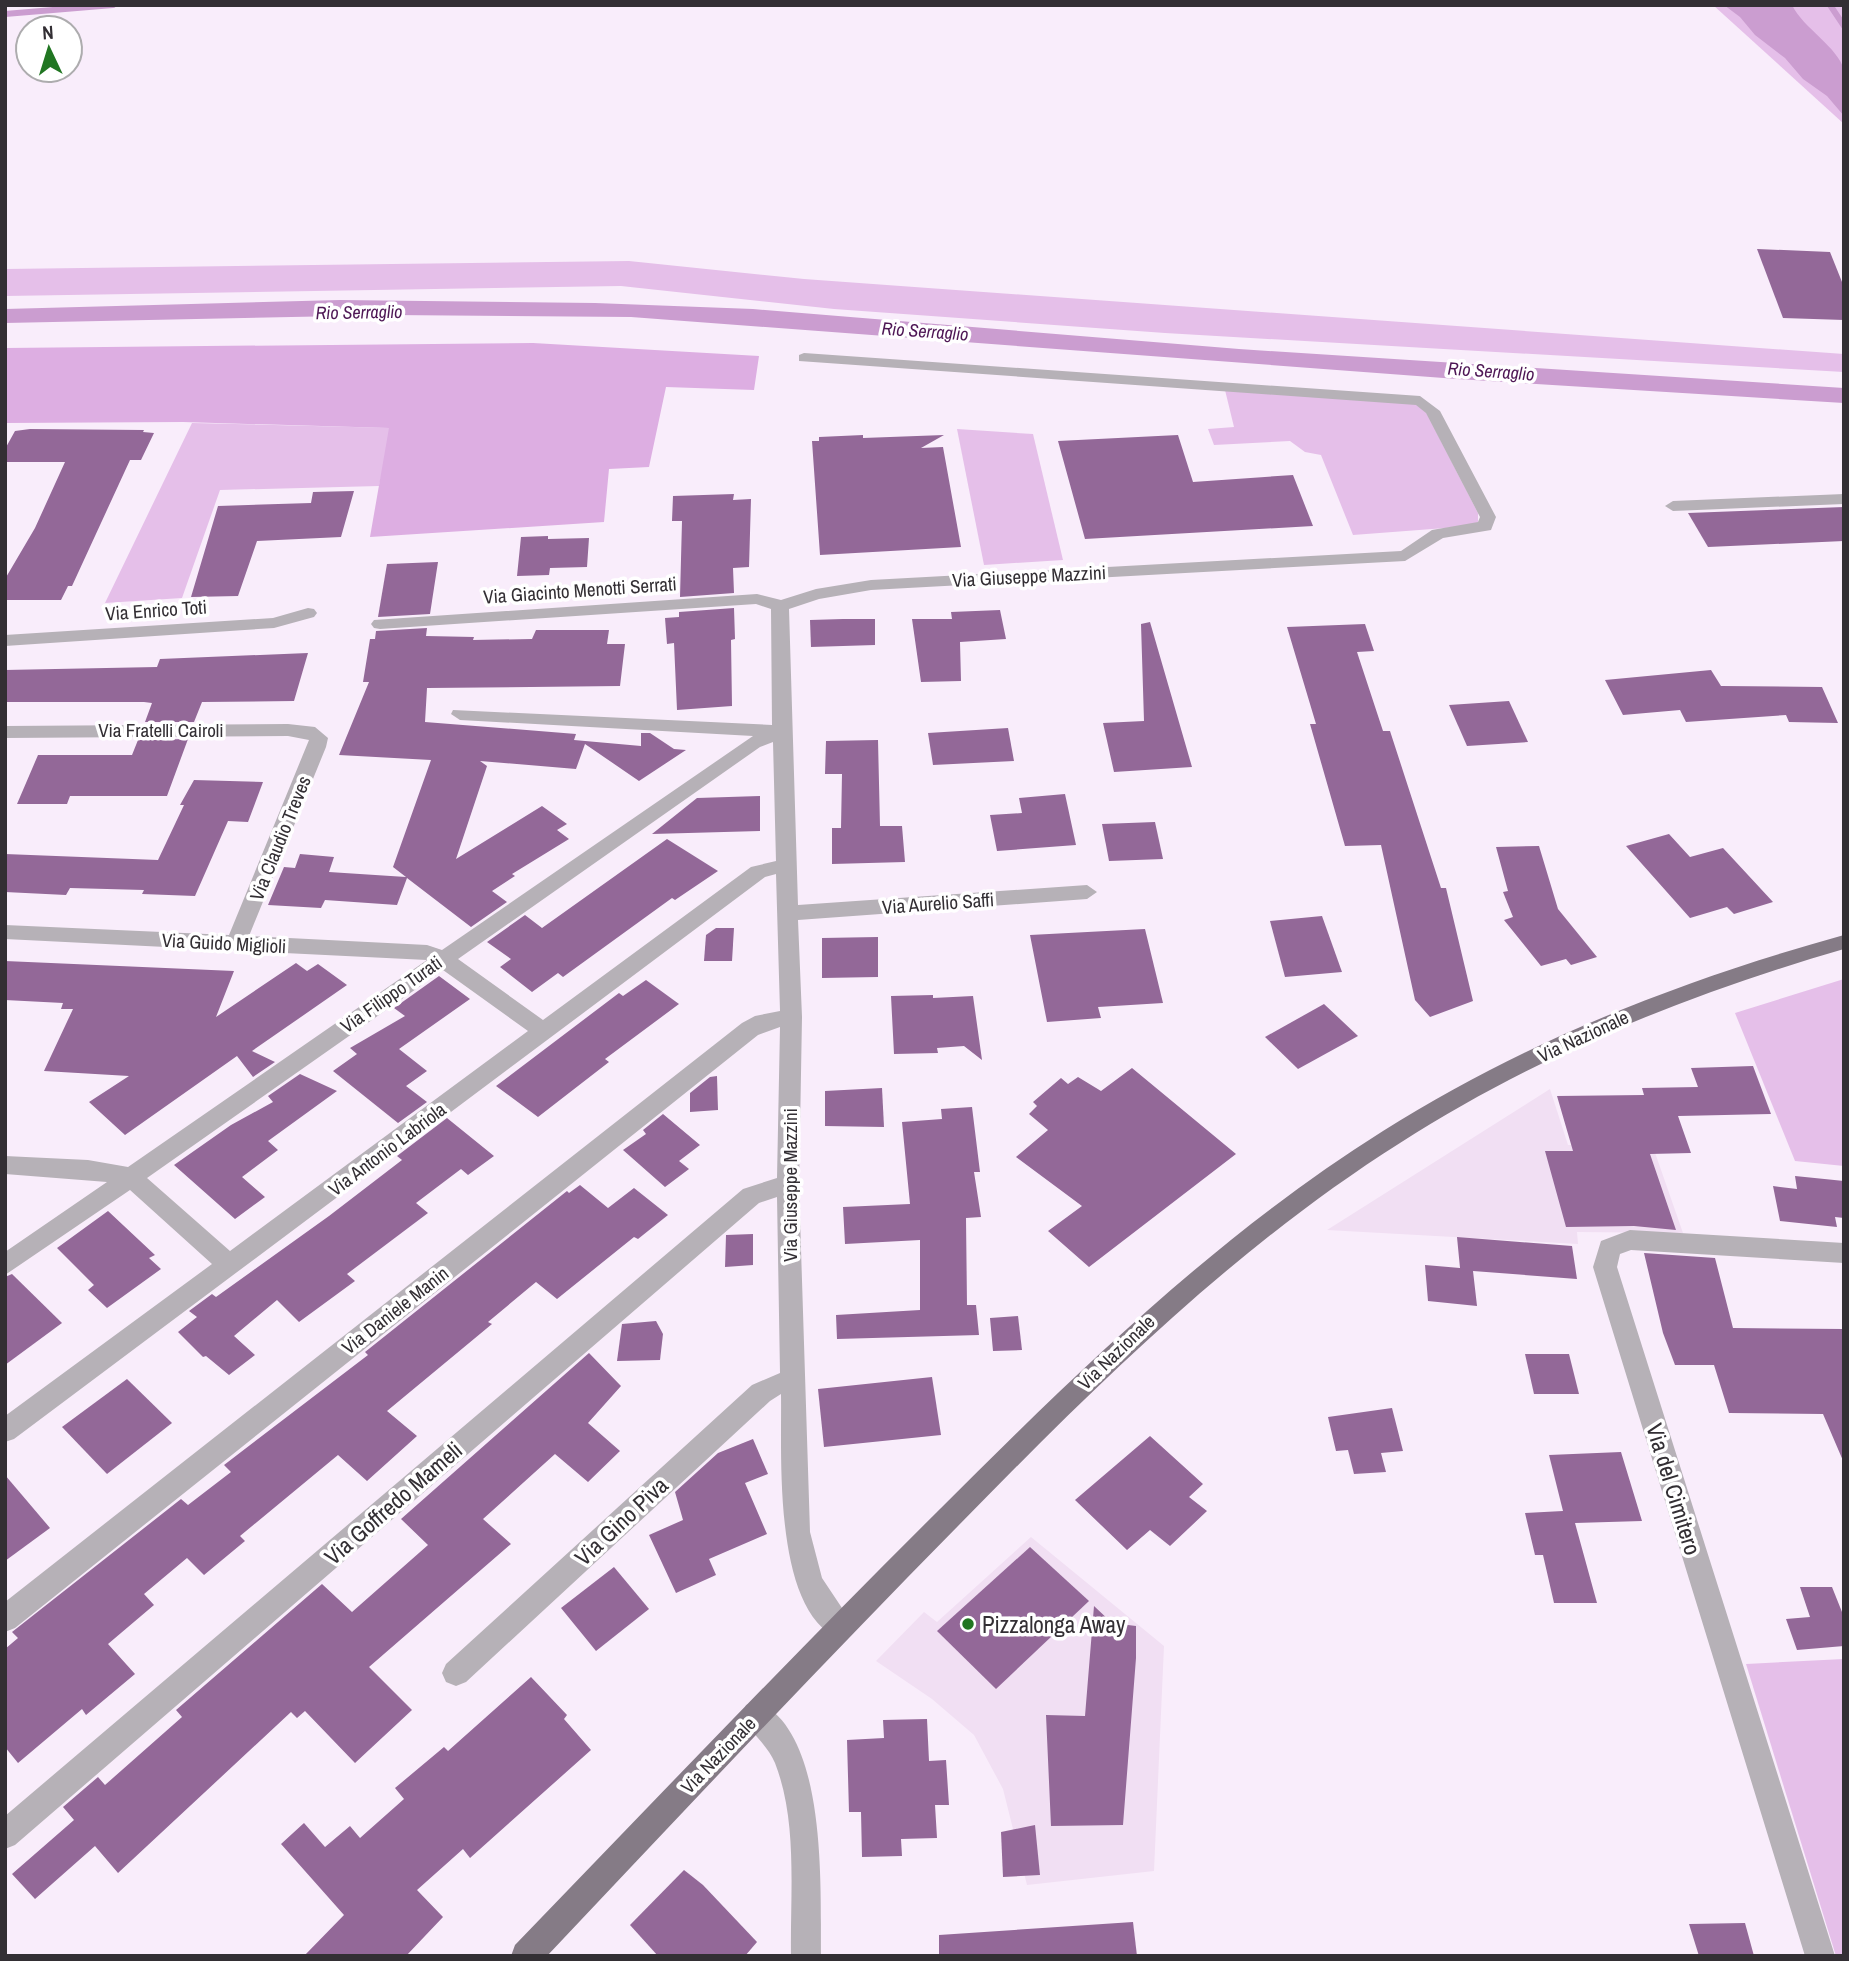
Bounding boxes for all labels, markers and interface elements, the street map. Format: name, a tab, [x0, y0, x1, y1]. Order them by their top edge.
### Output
north arrow	[14, 14, 84, 84]
text: N	[41, 19, 54, 45]
water label: Rio Serraglio	[315, 299, 403, 325]
water label: Rio Serraglio	[881, 315, 969, 347]
water label: Rio Serraglio	[1447, 355, 1535, 387]
street label: Via Giuseppe Mazzini	[951, 559, 1107, 593]
street label: Via Giacinto Menotti Serrati	[482, 570, 678, 610]
street label: Via Enrico Toti	[104, 593, 208, 627]
street label: Via Fratelli Cairoli	[98, 717, 224, 743]
street label: Via Claudio Treves	[243, 772, 317, 904]
street label: Via Aurelio Saffi	[881, 886, 995, 920]
street label: Via Guido Miglioli	[161, 927, 287, 959]
street label: Via Filippo Turati	[335, 949, 447, 1039]
street label: Via Nazionale	[1533, 1004, 1633, 1068]
street label: Via Antonio Labriola	[323, 1096, 451, 1202]
street label: Via Giuseppe Mazzini	[777, 1108, 803, 1262]
street label: Via Daniele Manin	[336, 1260, 454, 1360]
street label: Via Nazionale	[1072, 1309, 1160, 1395]
street label: Via del Cimitero	[1639, 1419, 1709, 1559]
street label: Via Goffredo Mameli	[317, 1434, 469, 1572]
street label: Via Gino Piva	[568, 1469, 675, 1572]
place label: Pizzalonga Away	[982, 1609, 1126, 1640]
marker: Pizzalonga Away	[960, 1616, 976, 1632]
street label: Via Nazionale	[675, 1711, 761, 1799]

